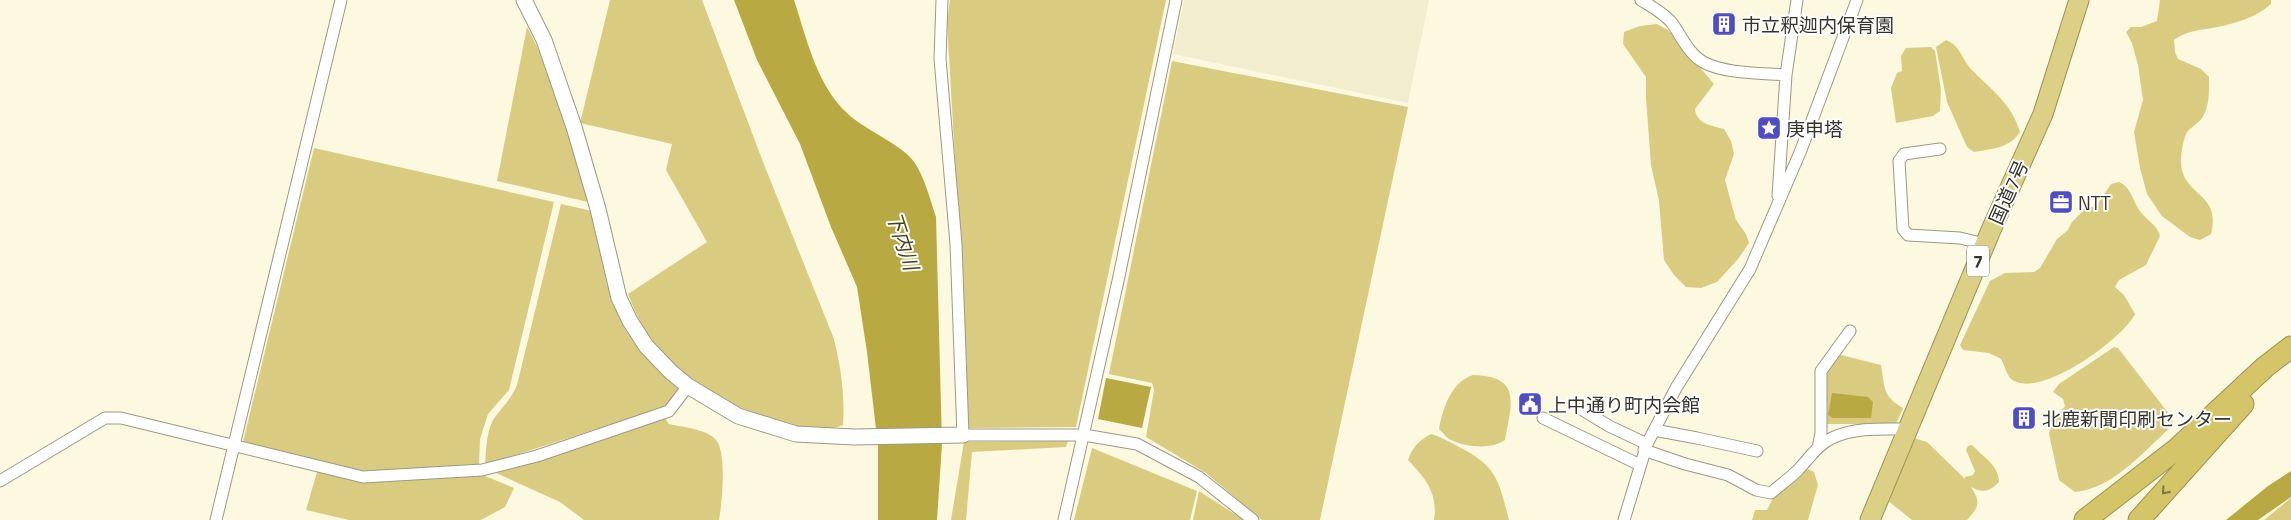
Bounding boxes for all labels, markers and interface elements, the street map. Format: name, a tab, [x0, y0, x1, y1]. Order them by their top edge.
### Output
place label: 市立釈迦内保育園	[1742, 10, 1894, 39]
building icon: 市立釈迦内保育園	[1711, 11, 1737, 37]
place label: 庚申塔	[1786, 114, 1843, 143]
place icon: 庚申塔	[1756, 115, 1782, 141]
street label: 国道7号	[1981, 155, 2035, 229]
place label: NTT	[2078, 188, 2111, 217]
office icon: NTT	[2048, 189, 2074, 215]
water label: 下内川	[879, 208, 928, 276]
road number: 7	[1967, 246, 1989, 276]
place label: 上中通り町内会館	[1548, 390, 1700, 419]
public building icon: 上中通り町内会館	[1517, 391, 1543, 417]
place label: 北鹿新聞印刷センター	[2042, 404, 2232, 433]
building icon: 北鹿新聞印刷センター	[2011, 405, 2037, 431]
one-way arrow	[2162, 485, 2171, 494]

